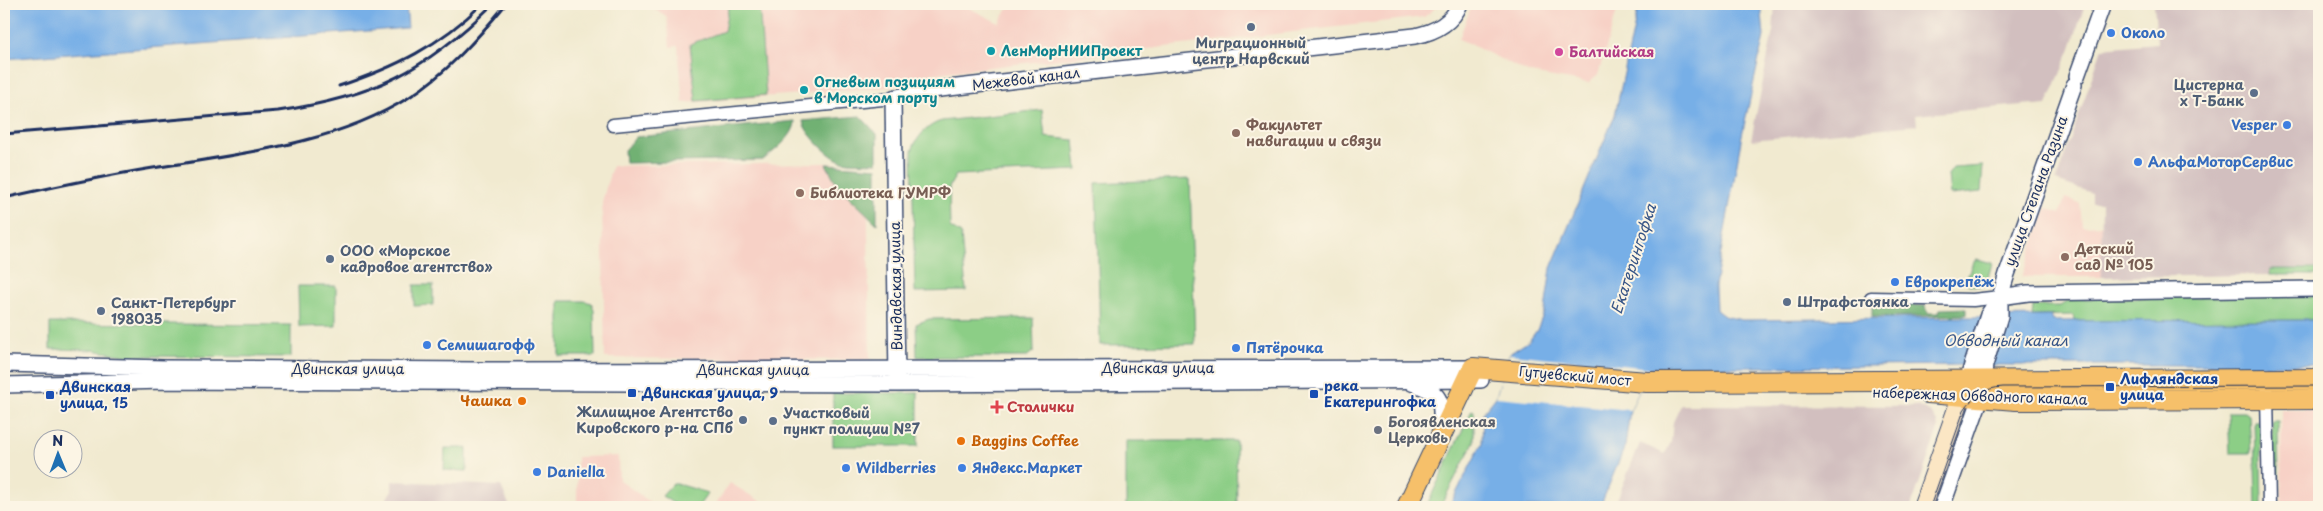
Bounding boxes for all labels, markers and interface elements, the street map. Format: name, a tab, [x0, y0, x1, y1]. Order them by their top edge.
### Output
marker: Миграционный центр Нарвский	[1245, 21, 1257, 33]
place label: Около	[2121, 22, 2165, 43]
marker: Около	[2105, 27, 2117, 39]
place label: Миграционный центр Нарвский	[1192, 32, 1310, 69]
place label: ЛенМорНИИПроект	[1001, 40, 1143, 61]
place label: Балтийская	[1569, 41, 1654, 62]
marker: ЛенМорНИИПроект	[985, 45, 997, 57]
marker: Балтийская	[1553, 46, 1565, 58]
street label: Межевой канал	[971, 61, 1081, 96]
place label: Огневым позициям в Морском порту	[814, 71, 955, 108]
place label: Цистерна х Т-Банк	[2174, 74, 2245, 111]
marker: Огневым позициям в Морском порту	[798, 84, 810, 96]
marker: Цистерна х Т-Банк	[2248, 87, 2260, 99]
street label: улица Степана Разина	[1999, 113, 2073, 269]
place label: Факультет навигации и связи	[1246, 114, 1382, 151]
place label: Vesper	[2231, 114, 2278, 135]
marker: Vesper	[2281, 119, 2293, 131]
marker: Факультет навигации и связи	[1230, 127, 1242, 139]
place label: АльфаМоторСервис	[2148, 151, 2294, 172]
marker: АльфаМоторСервис	[2132, 156, 2144, 168]
place label: Библиотека ГУМРФ	[810, 182, 951, 203]
marker: Библиотека ГУМРФ	[794, 187, 806, 199]
water label: Екатерингофка	[1604, 200, 1661, 317]
street label: Виндавская улица	[884, 221, 907, 351]
place label: Детский сад № 105	[2074, 238, 2153, 275]
place label: ООО «Морское кадровое агентство»	[340, 240, 493, 277]
marker: Детский сад № 105	[2059, 251, 2071, 263]
marker: ООО «Морское кадровое агентство»	[324, 253, 336, 265]
place label: Еврокрепёж	[1905, 271, 1994, 292]
marker: Еврокрепёж	[1889, 276, 1901, 288]
place label: Штрафстоянка	[1797, 291, 1909, 312]
place label: Санкт-Петербург 198035	[111, 292, 236, 329]
marker: Штрафстоянка	[1781, 296, 1793, 308]
marker: Санкт-Петербург 198035	[95, 305, 107, 317]
water label: Обводный канал	[1944, 328, 2068, 351]
place label: Семишагофф	[437, 334, 535, 355]
place label: Пятёрочка	[1246, 337, 1324, 358]
marker: Семишагофф	[421, 339, 433, 351]
marker: Пятёрочка	[1230, 342, 1242, 354]
street label: Двинская улица	[1101, 357, 1214, 378]
street label: Двинская улица	[291, 358, 404, 379]
street label: Двинская улица	[696, 359, 809, 380]
street label: Гутуевский мост	[1518, 360, 1632, 391]
place label: Лифляндская улица	[2120, 368, 2218, 405]
place label: река Екатерингофка	[1324, 375, 1437, 412]
place label: Двинская улица, 15	[59, 376, 131, 413]
street label: набережная Обводного канала	[1872, 381, 2088, 410]
marker: Лифляндская улица	[2104, 381, 2116, 393]
place label: Двинская улица, 9	[641, 382, 778, 403]
marker: Двинская улица, 9	[626, 387, 638, 399]
marker: река Екатерингофка	[1308, 388, 1320, 400]
marker: Двинская улица, 15	[44, 389, 56, 401]
place label: Чашка	[460, 390, 512, 411]
marker: Чашка	[516, 395, 528, 407]
place label: Столички	[1007, 396, 1075, 417]
place label: Жилищное Агентство Кировского р-на СПб	[576, 401, 734, 438]
marker: Столички	[991, 401, 1003, 413]
place label: Участковый пункт полиции №7	[783, 402, 921, 439]
place label: Богоявленская Церковь	[1388, 411, 1496, 448]
marker: Жилищное Агентство Кировского р-на СПб	[737, 414, 749, 426]
marker: Участковый пункт полиции №7	[767, 415, 779, 427]
marker: Богоявленская Церковь	[1372, 424, 1384, 436]
north arrow	[32, 428, 82, 478]
text: N	[52, 430, 63, 451]
place label: Baggins Coffee	[971, 430, 1079, 451]
marker: Baggins Coffee	[955, 435, 967, 447]
place label: Wildberries	[856, 457, 936, 478]
place label: Яндекс.Маркет	[972, 457, 1083, 478]
place label: Daniella	[547, 461, 606, 482]
marker: Wildberries	[840, 462, 852, 474]
marker: Яндекс.Маркет	[956, 462, 968, 474]
marker: Daniella	[531, 466, 543, 478]

